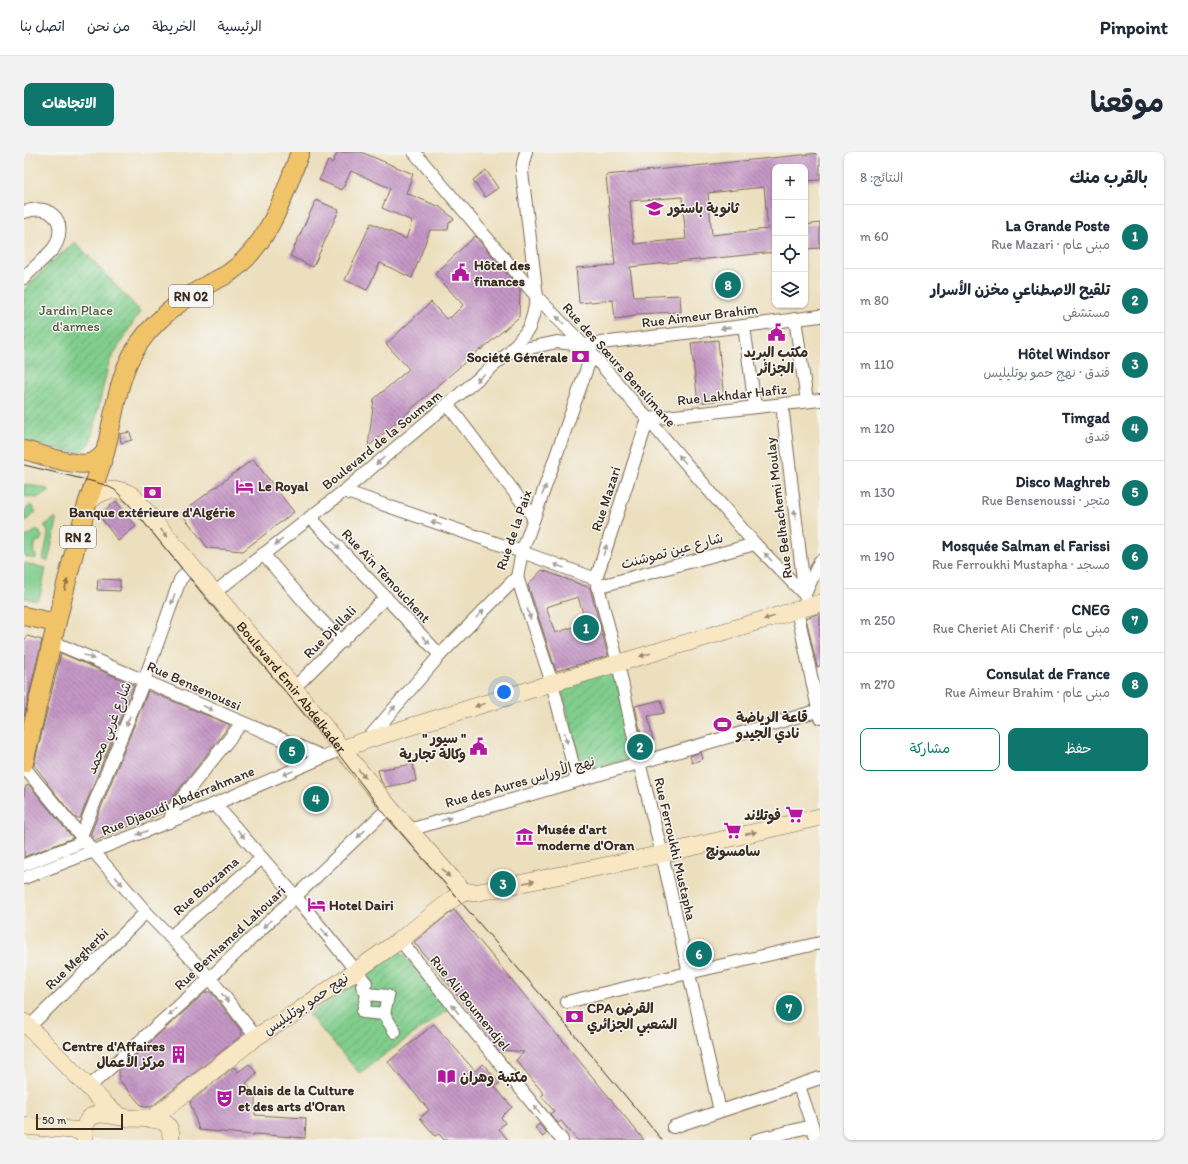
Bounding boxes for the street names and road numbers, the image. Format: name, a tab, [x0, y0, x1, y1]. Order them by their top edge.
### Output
road number: RN 02	[169, 285, 213, 307]
street label: Rue des Sœurs Benslimane	[559, 299, 680, 431]
street label: Rue Aimeur Brahim	[641, 300, 760, 332]
street label: Rue Lakhdar Hafiz	[676, 381, 788, 409]
street label: Boulevard de la Soumam	[319, 386, 446, 494]
street label: Rue Belhachemi Moulay	[762, 436, 796, 580]
street label: Rue Mazari	[588, 464, 624, 534]
street label: Rue de la Paix	[492, 488, 536, 572]
street label: Rue Aïn Témouchent	[338, 525, 434, 627]
road number: RN 2	[60, 526, 96, 548]
street label: شارع عين تموشنت	[619, 529, 725, 574]
street label: Rue Djellali	[300, 602, 360, 662]
street label: Boulevard Emir Abdelkader	[233, 618, 351, 757]
street label: Rue Bensenoussi	[144, 658, 244, 714]
street label: شارع غربي محمد	[83, 679, 139, 778]
street label: Rue des Aures نهج الأوراس	[443, 752, 597, 812]
street label: Rue Djaoudi Abderrahmane	[99, 762, 257, 840]
street label: Rue Ferroukhi Mustapha	[650, 776, 700, 923]
street label: Rue Bouzama	[170, 852, 243, 919]
street label: Rue Benhamed Lahouari	[171, 882, 289, 994]
street label: Rue Megherbi	[42, 925, 112, 993]
street label: Rue Ali Boumendjel	[426, 952, 514, 1054]
street label: نهج حمو بوتليليس	[260, 969, 352, 1040]

